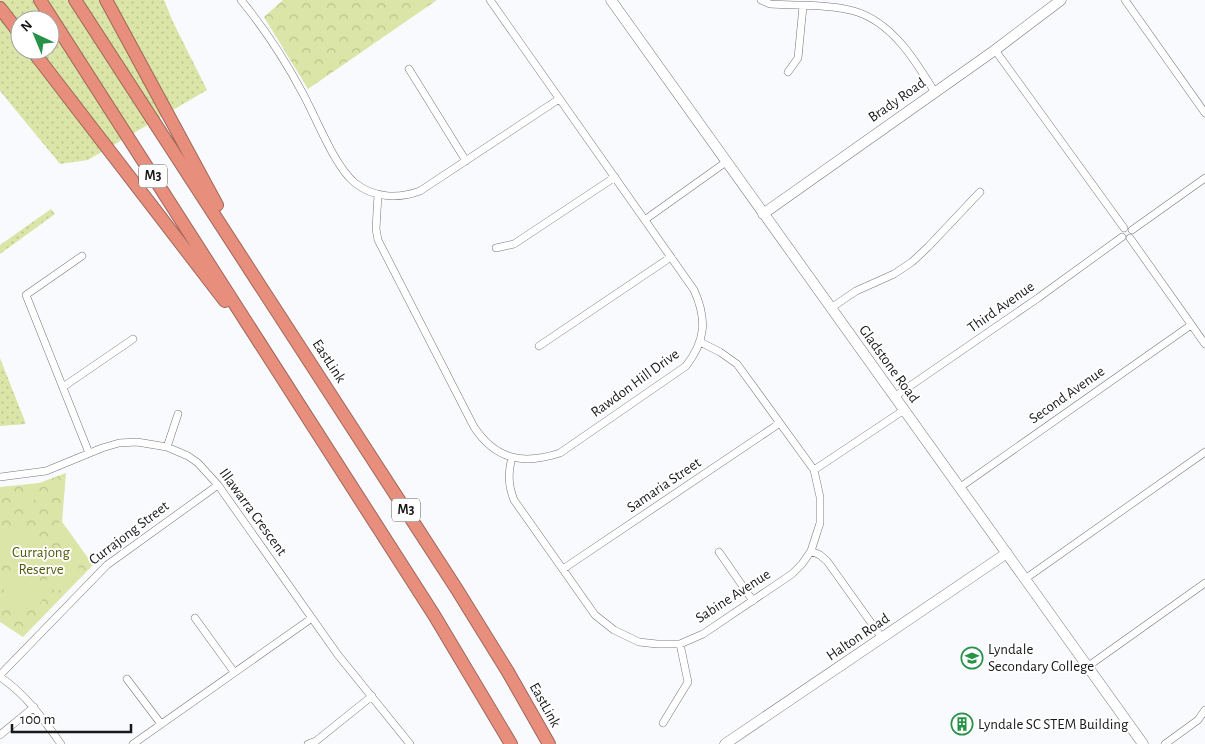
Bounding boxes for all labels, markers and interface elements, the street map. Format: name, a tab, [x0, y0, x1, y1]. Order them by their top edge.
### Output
north arrow	[10, 10, 60, 60]
text: N	[18, 18, 35, 35]
street label: Brady Road	[866, 75, 929, 125]
road number: M3	[139, 165, 167, 188]
street label: Third Avenue	[965, 279, 1037, 335]
street label: Gladstone Road	[856, 323, 922, 406]
street label: EastLink	[310, 337, 349, 385]
street label: Rawdon Hill Drive	[588, 346, 682, 420]
street label: Second Avenue	[1026, 363, 1108, 426]
street label: Samaria Street	[624, 455, 704, 515]
street label: Illawarra Crescent	[216, 466, 290, 559]
street label: Currajong Street	[86, 498, 172, 568]
road number: M3	[392, 498, 420, 522]
park label: Currajong Reserve	[12, 545, 71, 577]
street label: Sabine Avenue	[693, 566, 773, 626]
street label: Halton Road	[824, 610, 892, 663]
place label: Lyndale Secondary College	[988, 642, 1094, 674]
school or university icon: Lyndale Secondary College	[960, 646, 984, 670]
street label: EastLink	[527, 680, 563, 730]
scale bar	[12, 702, 131, 734]
text: 100 m	[20, 712, 55, 727]
building icon: Lyndale SC STEM Building	[950, 712, 974, 736]
place label: Lyndale SC STEM Building	[978, 717, 1129, 732]

